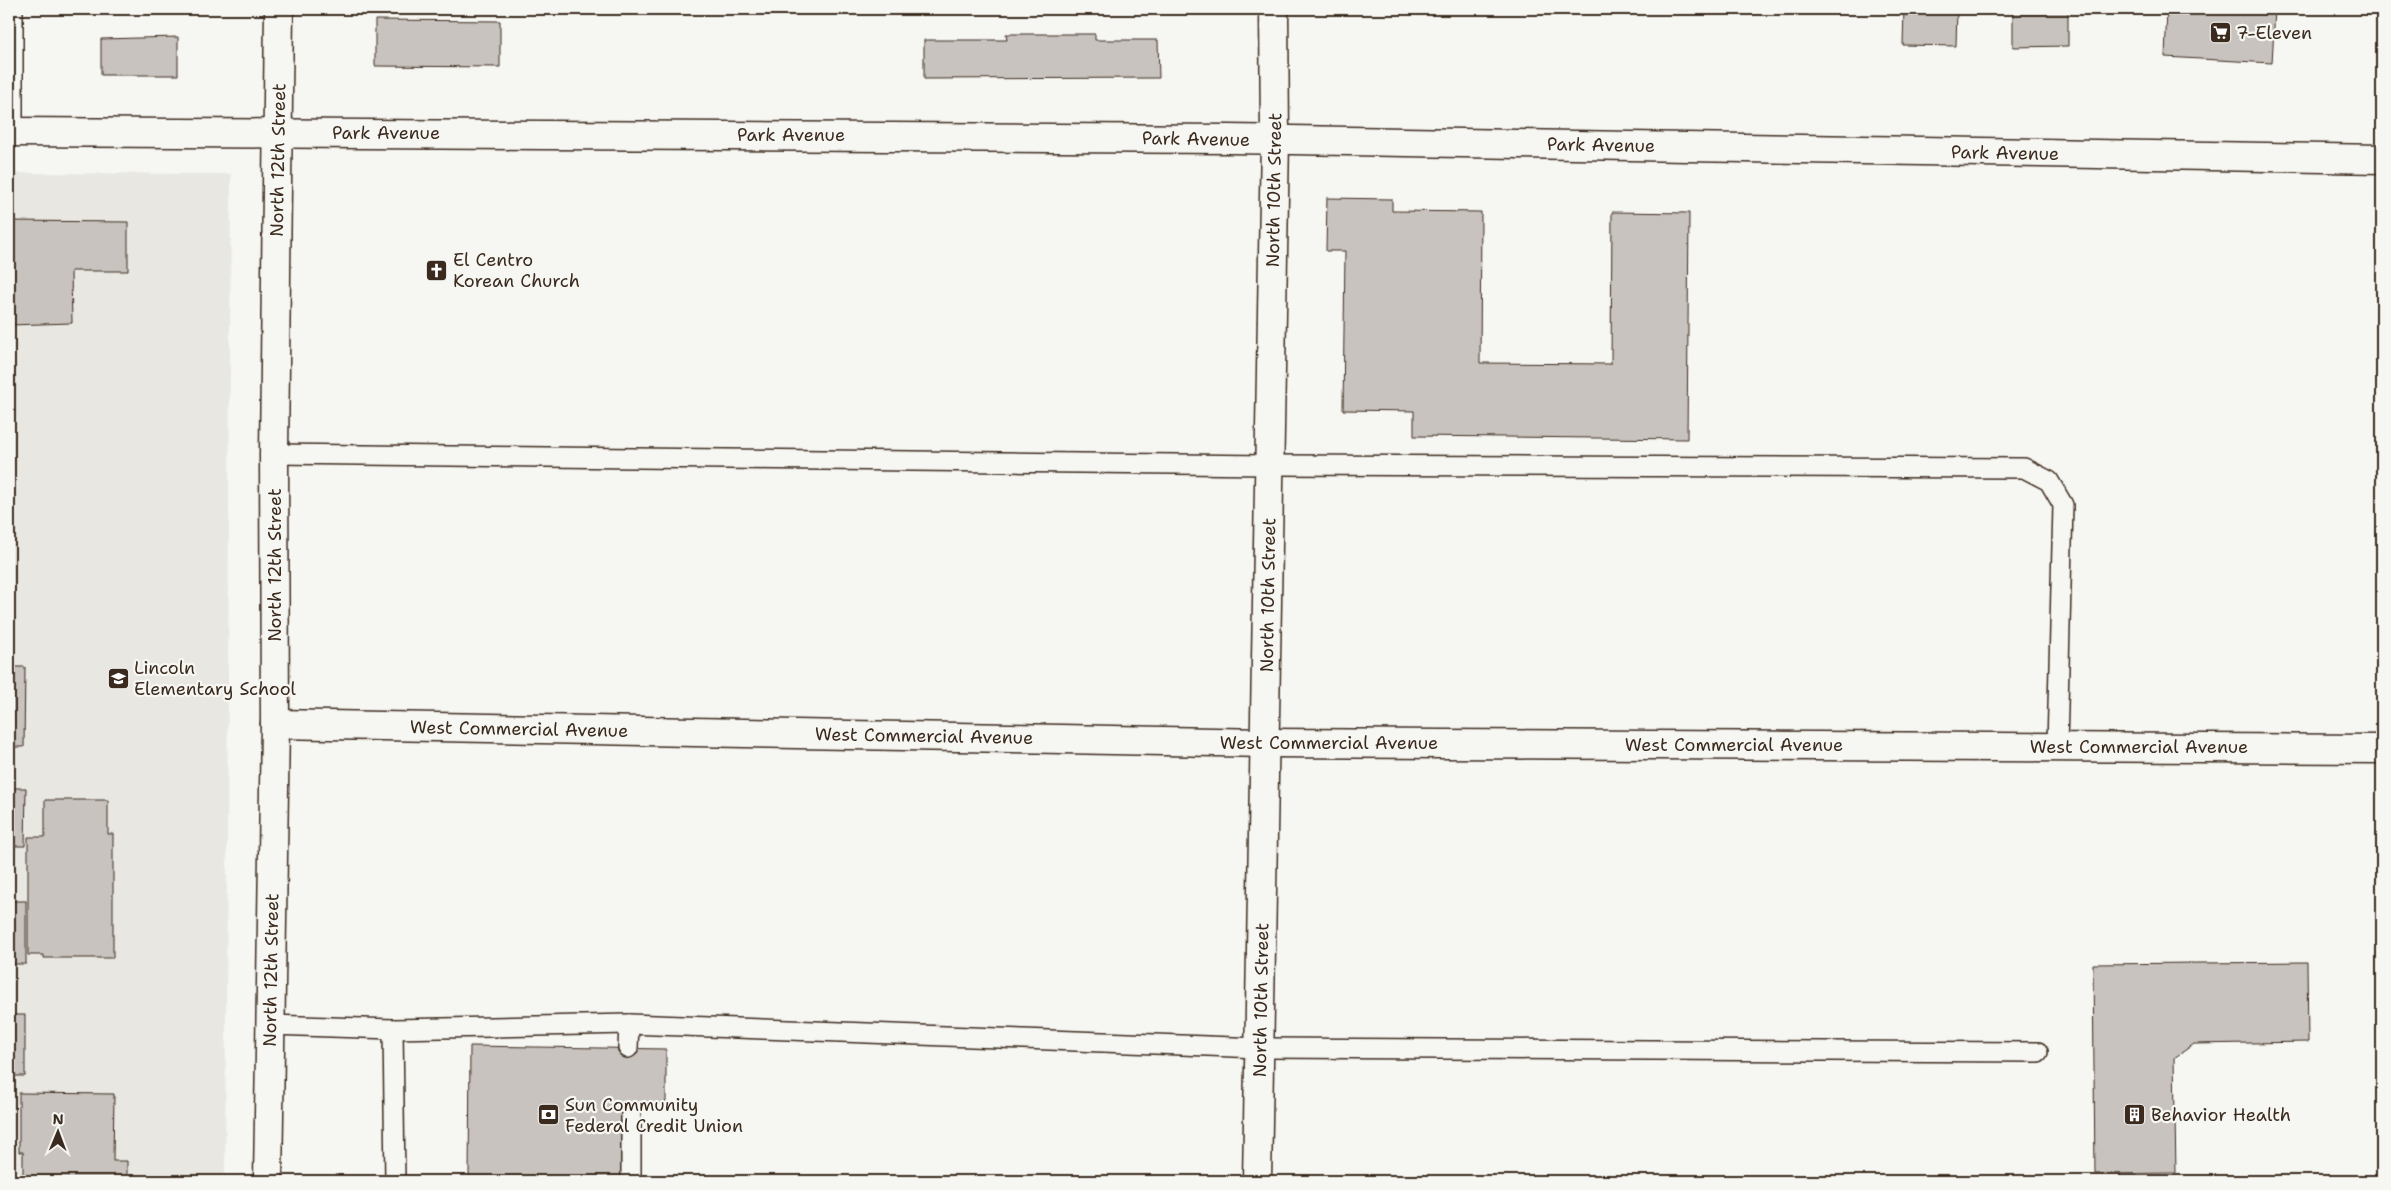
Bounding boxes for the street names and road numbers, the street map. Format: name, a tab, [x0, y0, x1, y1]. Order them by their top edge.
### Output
street label: North 12th Street	[265, 83, 291, 237]
street label: North 10th Street	[1261, 112, 1287, 268]
street label: Park Avenue	[332, 121, 440, 145]
street label: Park Avenue	[737, 123, 845, 147]
street label: Park Avenue	[1142, 126, 1250, 152]
street label: Park Avenue	[1547, 132, 1655, 158]
street label: Park Avenue	[1951, 140, 2059, 166]
street label: North 12th Street	[263, 488, 287, 642]
street label: North 10th Street	[1255, 517, 1281, 673]
street label: West Commercial Avenue	[410, 715, 628, 743]
street label: West Commercial Avenue	[815, 722, 1033, 750]
street label: West Commercial Avenue	[1220, 731, 1438, 755]
street label: West Commercial Avenue	[1625, 733, 1843, 757]
street label: West Commercial Avenue	[2030, 735, 2248, 759]
street label: North 12th Street	[258, 893, 284, 1047]
street label: North 10th Street	[1248, 922, 1274, 1078]

